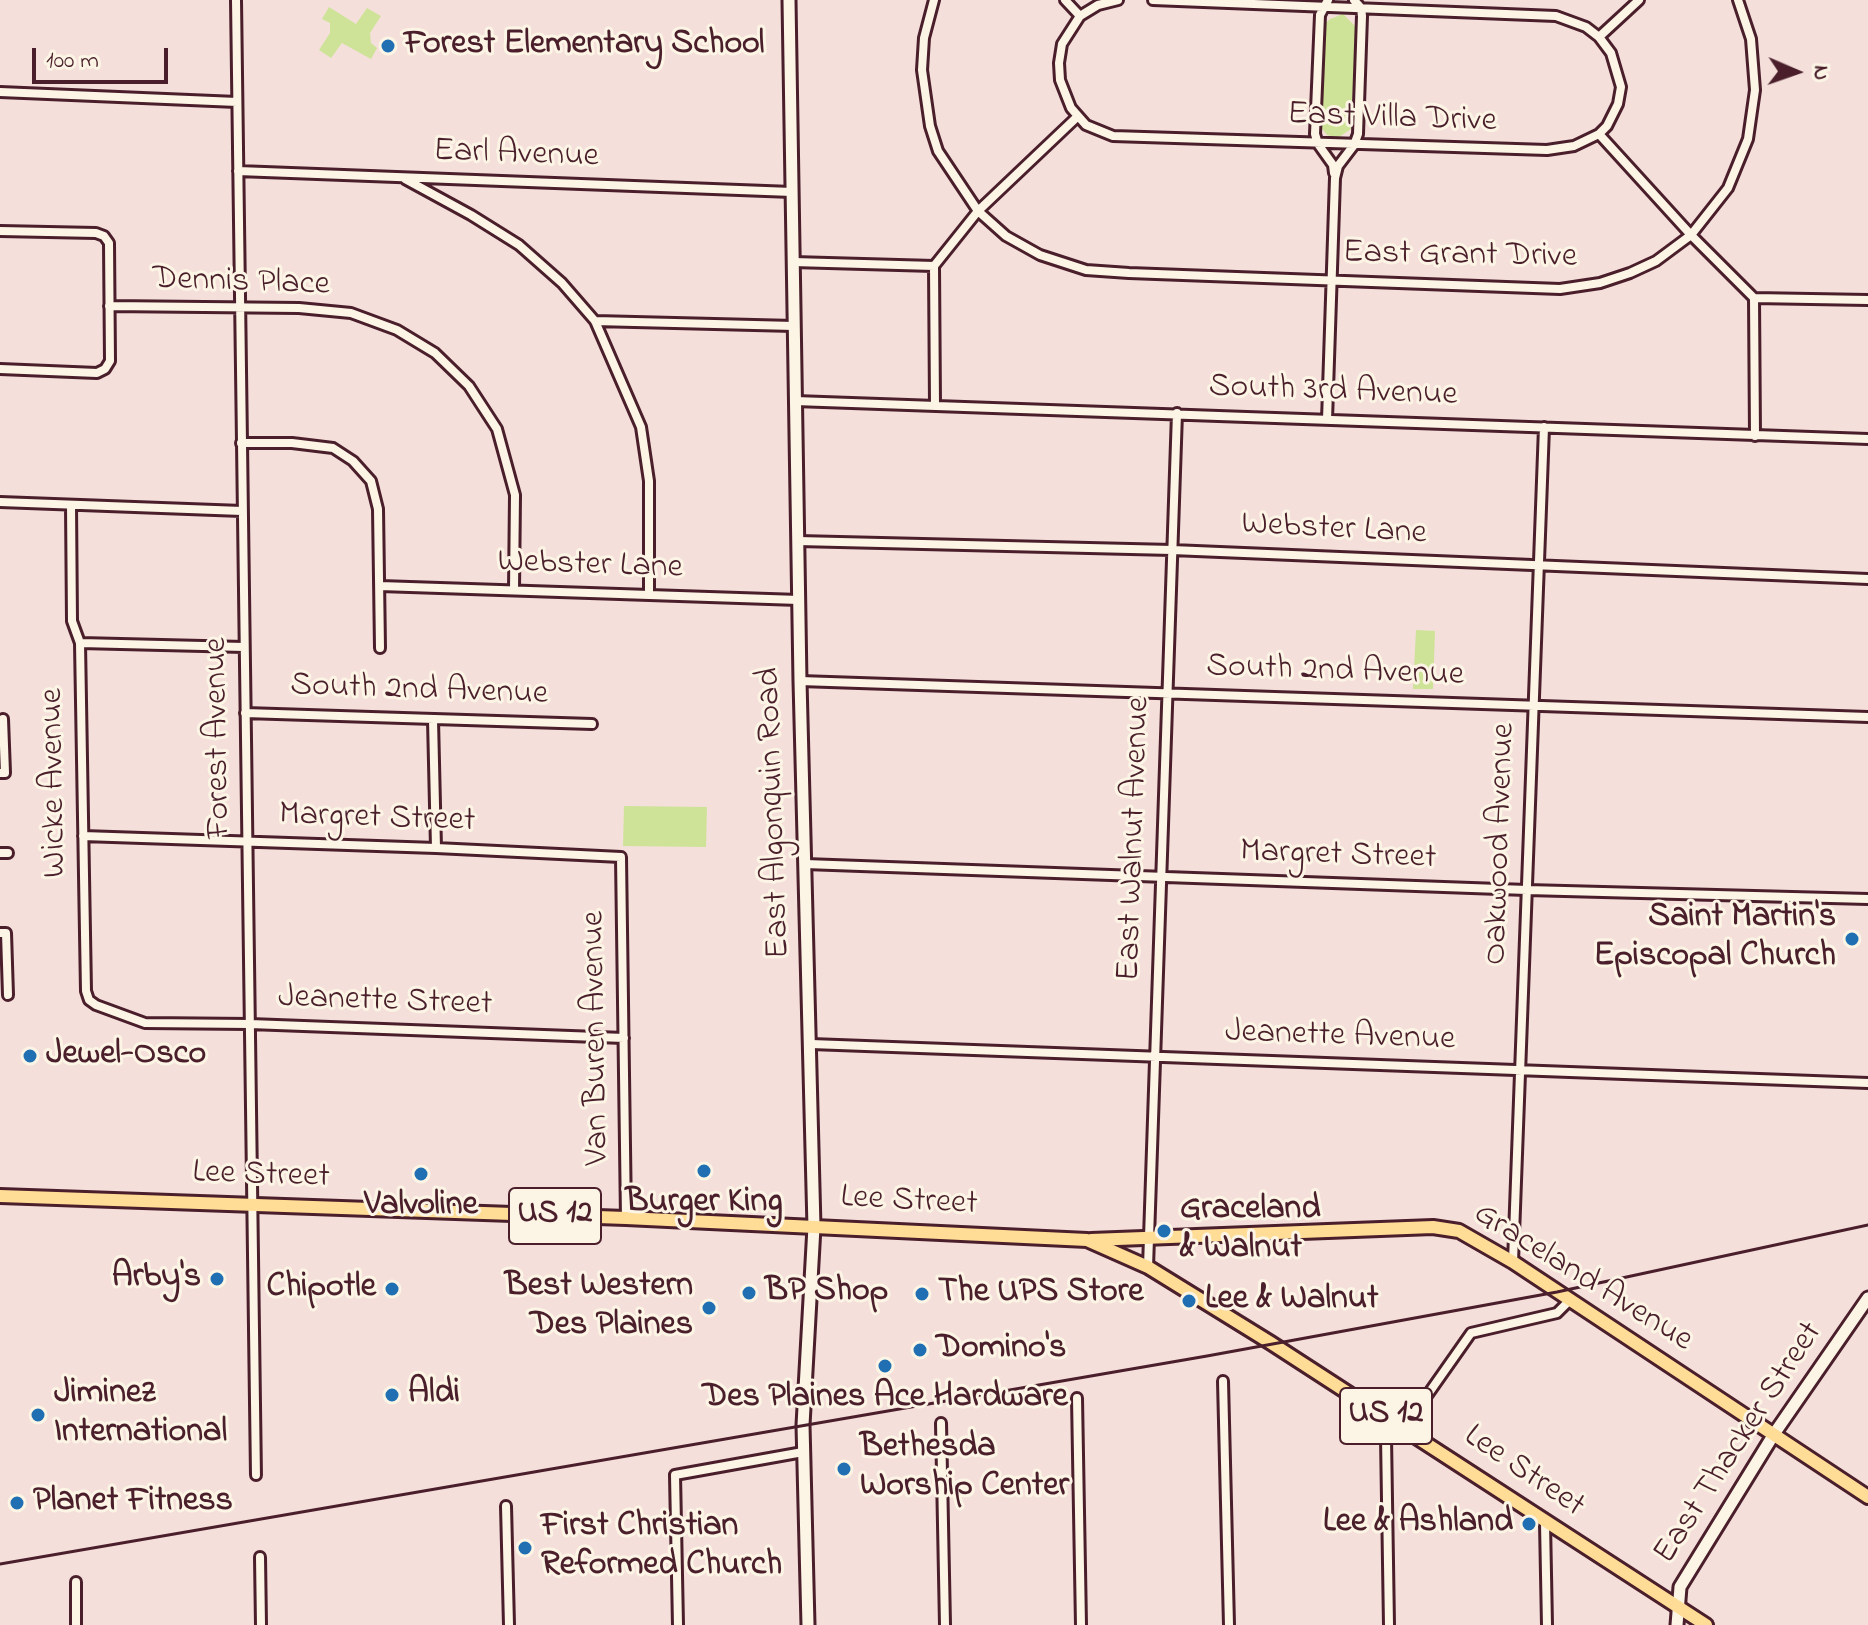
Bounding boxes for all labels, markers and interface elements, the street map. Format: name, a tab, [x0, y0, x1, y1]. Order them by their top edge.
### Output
place label: Forest Elementary School	[404, 26, 764, 66]
scale bar	[36, 32, 172, 82]
north arrow	[1756, 32, 1836, 112]
marker: Forest Elementary School	[379, 37, 397, 55]
text: 100 m	[46, 44, 99, 79]
text: N	[1804, 65, 1836, 81]
street label: East Villa Drive	[1287, 96, 1497, 144]
street label: Earl Avenue	[433, 133, 599, 179]
street label: East Grant Drive	[1343, 235, 1577, 279]
street label: Dennis Place	[152, 261, 330, 307]
street label: South 3rd Avenue	[1208, 368, 1458, 418]
street label: Webster Lane	[1240, 506, 1428, 556]
street label: Webster Lane	[497, 543, 683, 591]
street label: Forest Avenue	[198, 637, 242, 839]
street label: South 2nd Avenue	[1205, 648, 1465, 698]
street label: South 2nd Avenue	[289, 667, 549, 717]
street label: East Algonquin Road	[751, 667, 801, 959]
street label: Wicke Avenue	[34, 688, 78, 878]
street label: East Walnut Avenue	[1111, 696, 1161, 982]
street label: Oakwood Avenue	[1477, 722, 1527, 966]
street label: Margret Street	[278, 796, 476, 844]
street label: Margret Street	[1239, 833, 1437, 881]
place label: Saint Martin's Episcopal Church	[1594, 899, 1836, 978]
street label: Van Buren Avenue	[575, 910, 621, 1166]
marker: Saint Martin's Episcopal Church	[1843, 930, 1861, 948]
street label: Jeanette Street	[277, 979, 493, 1027]
street label: Jeanette Avenue	[1224, 1014, 1456, 1062]
place label: Jewel-Osco	[46, 1036, 206, 1076]
marker: Jewel-Osco	[21, 1047, 39, 1065]
street label: Lee Street	[192, 1154, 330, 1200]
marker: Burger King	[695, 1162, 713, 1180]
marker: Valvoline	[412, 1165, 430, 1183]
street label: Lee Street	[839, 1179, 979, 1227]
place label: Burger King	[625, 1184, 783, 1224]
place label: Valvoline	[364, 1187, 478, 1227]
road number: US 12	[509, 1188, 601, 1244]
place label: Graceland & Walnut	[1180, 1191, 1320, 1270]
street label: Graceland Avenue	[1465, 1195, 1699, 1363]
marker: Graceland & Walnut	[1155, 1222, 1173, 1240]
place label: Arby's	[112, 1259, 201, 1299]
place label: Best Western Des Plaines	[505, 1268, 693, 1348]
place label: Chipotle	[267, 1269, 376, 1309]
marker: Arby's	[208, 1270, 226, 1288]
place label: BP Shop	[765, 1273, 888, 1313]
place label: The UPS Store	[938, 1274, 1144, 1314]
marker: Chipotle	[383, 1280, 401, 1298]
place label: Lee & Walnut	[1205, 1281, 1379, 1321]
marker: BP Shop	[740, 1284, 758, 1302]
marker: The UPS Store	[913, 1285, 931, 1303]
marker: Lee & Walnut	[1180, 1292, 1198, 1310]
marker: Best Western Des Plaines	[700, 1299, 718, 1317]
street label: East Thacker Street	[1647, 1315, 1833, 1573]
place label: Domino's	[936, 1330, 1066, 1370]
marker: Domino's	[911, 1341, 929, 1359]
marker: Des Plaines Ace Hardware	[876, 1357, 894, 1375]
place label: Jiminez International	[54, 1375, 227, 1454]
place label: Aldi	[408, 1375, 460, 1415]
place label: Des Plaines Ace Hardware	[702, 1379, 1068, 1419]
marker: Aldi	[383, 1386, 401, 1404]
road number: US 12	[1340, 1388, 1432, 1444]
marker: Jiminez International	[29, 1406, 47, 1424]
street label: Lee Street	[1455, 1418, 1591, 1528]
place label: Bethesda Worship Center	[860, 1429, 1069, 1508]
marker: Bethesda Worship Center	[835, 1460, 853, 1478]
place label: Planet Fitness	[33, 1483, 233, 1523]
marker: Planet Fitness	[8, 1494, 26, 1512]
place label: Lee & Ashland	[1323, 1504, 1513, 1544]
place label: First Christian Reformed Church	[541, 1508, 782, 1588]
marker: Lee & Ashland	[1520, 1515, 1538, 1533]
marker: First Christian Reformed Church	[516, 1539, 534, 1557]

